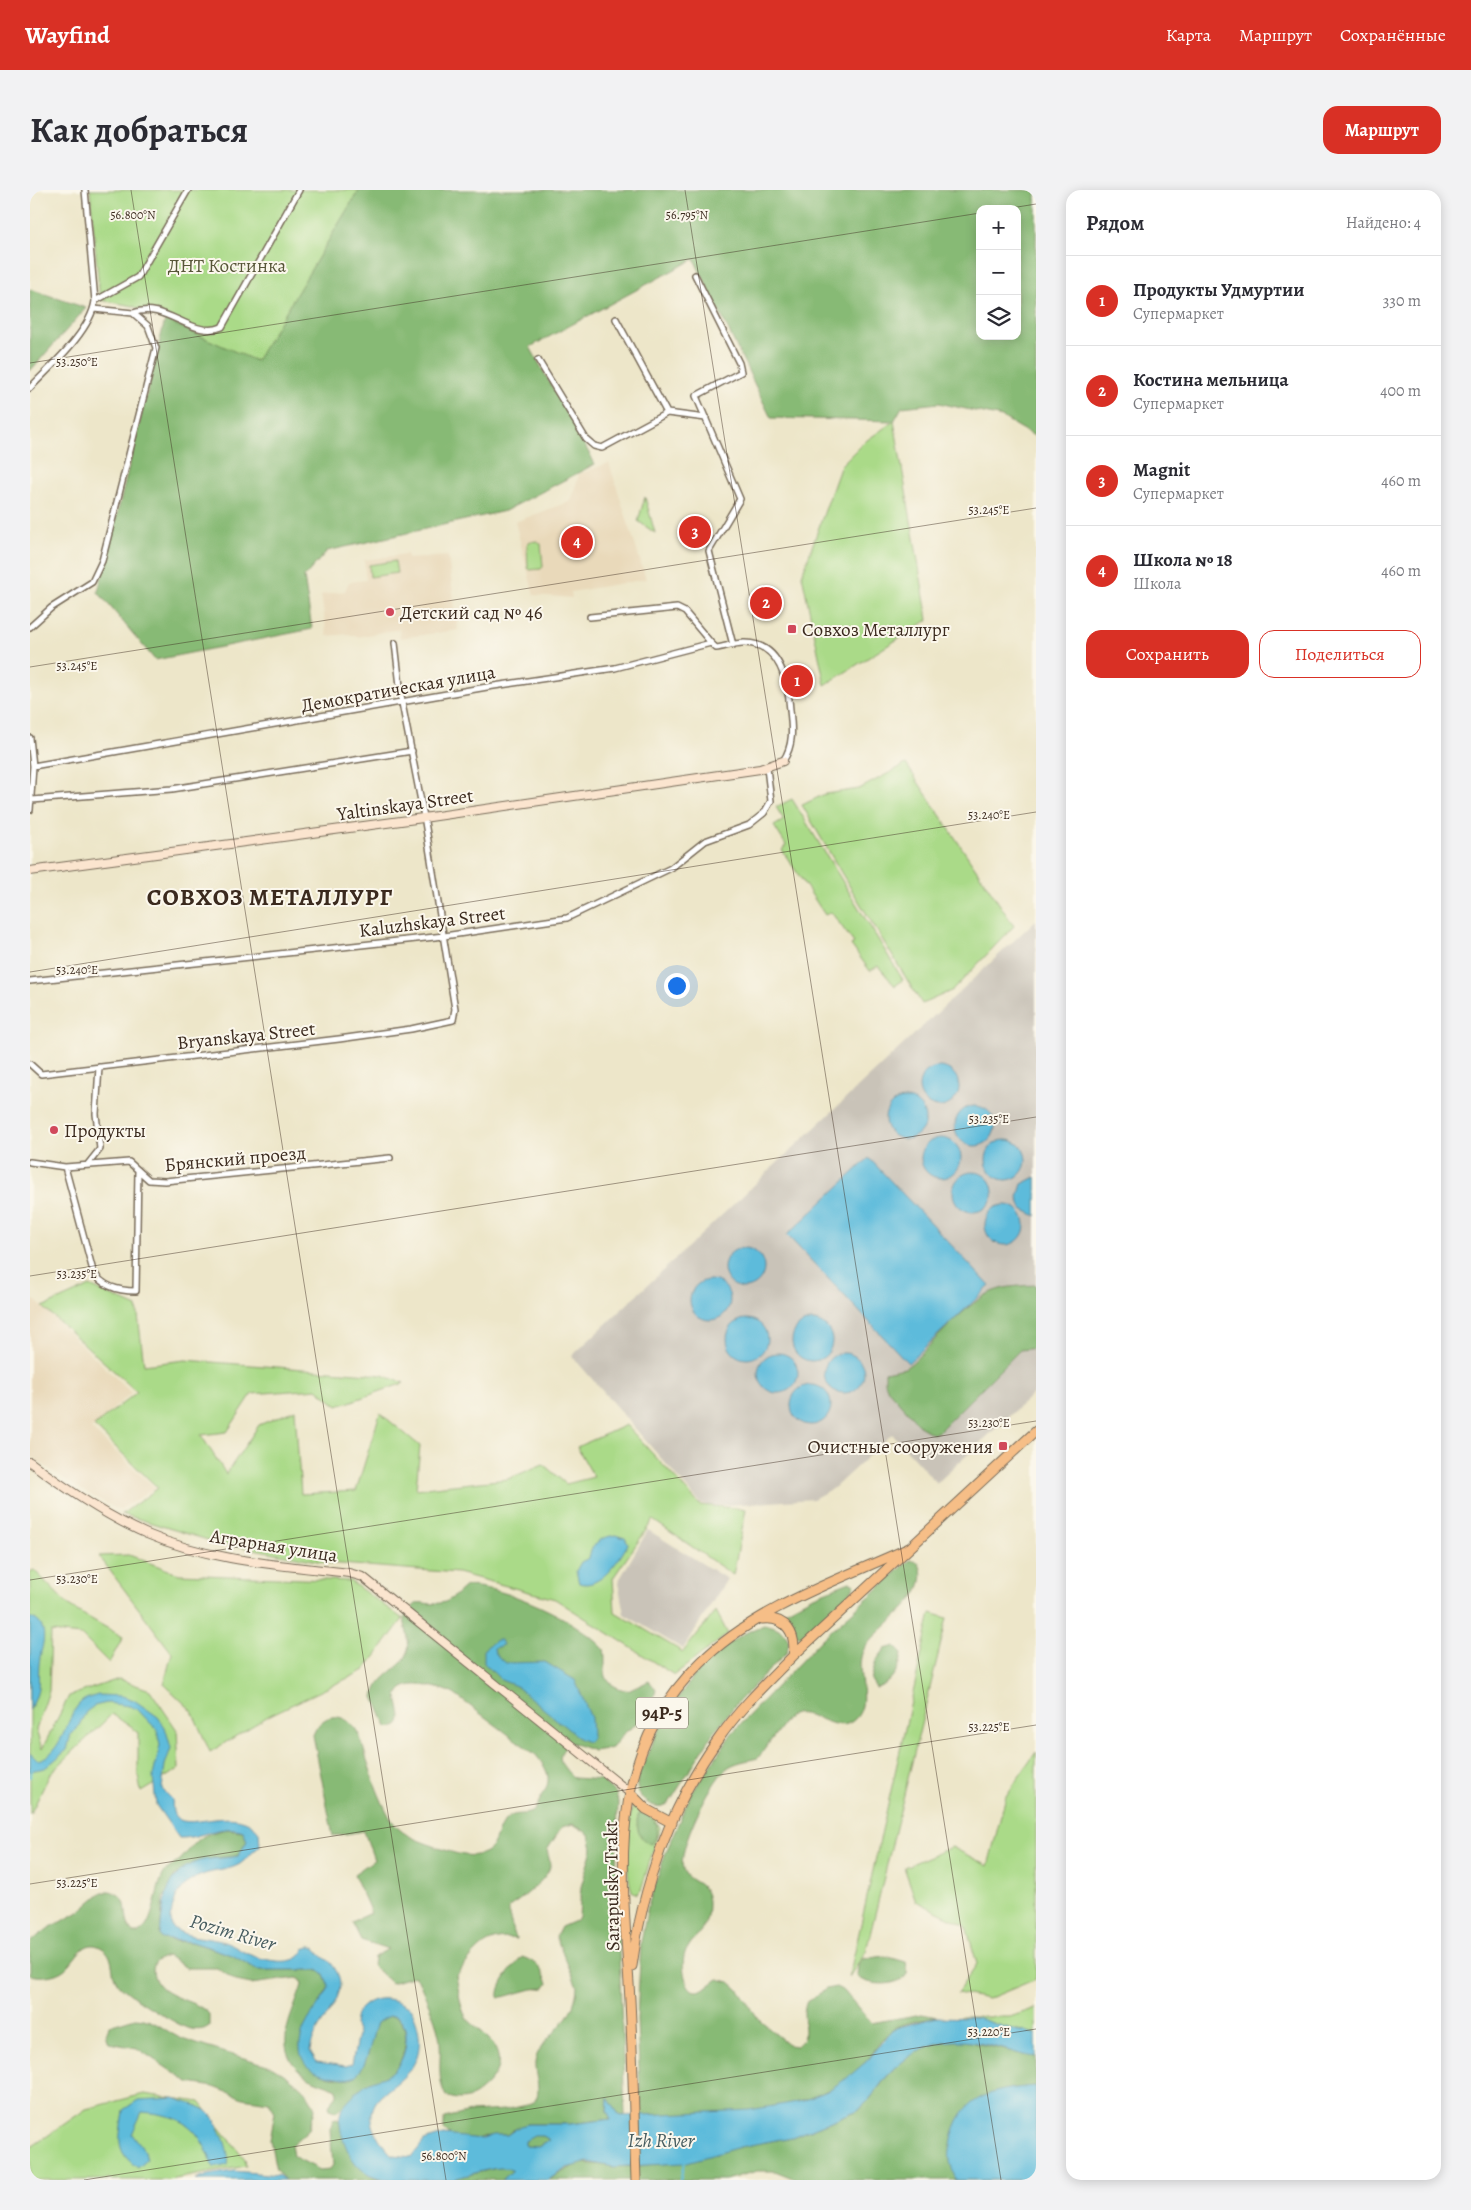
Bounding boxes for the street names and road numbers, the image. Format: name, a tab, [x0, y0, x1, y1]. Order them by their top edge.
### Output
street label: Демократическая улица	[299, 659, 498, 719]
street label: Yaltinskaya Street	[334, 783, 475, 828]
street label: Kaluzhskaya Street	[358, 900, 507, 944]
street label: Bryanskaya Street	[176, 1016, 317, 1056]
street label: Брянский проезд	[163, 1140, 307, 1178]
street label: Аграрная улица	[207, 1523, 340, 1569]
road number: 94Р-5	[636, 1698, 688, 1729]
street label: Sarapulsky Trakt	[598, 1821, 626, 1951]

